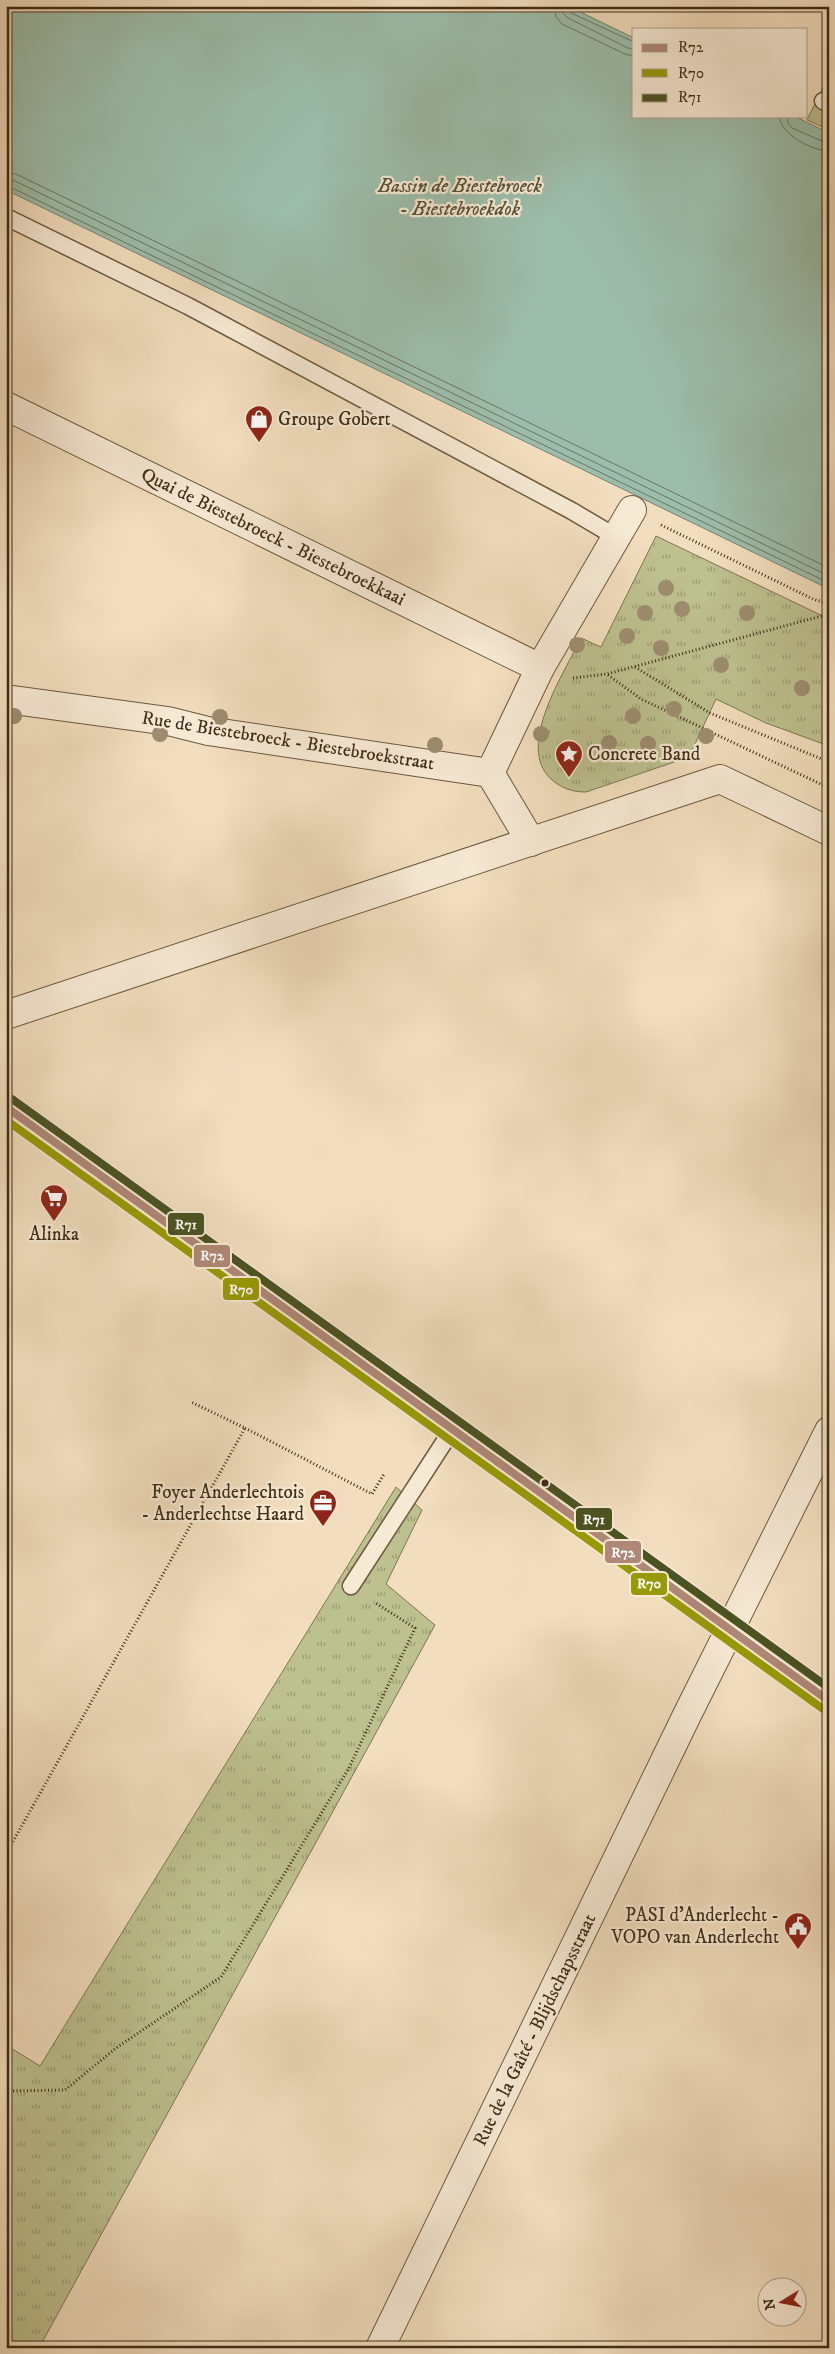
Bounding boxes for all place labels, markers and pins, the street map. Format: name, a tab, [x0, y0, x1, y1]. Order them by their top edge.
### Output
shop icon: Groupe Gobert	[244, 404, 274, 443]
place label: Groupe Gobert	[278, 408, 391, 431]
place icon: Concrete Band	[554, 739, 584, 778]
place label: Concrete Band	[588, 743, 701, 766]
supermarket icon: Alinka	[39, 1183, 69, 1222]
place label: Alinka	[29, 1223, 79, 1246]
unlabelled marker	[540, 1478, 550, 1488]
place label: Foyer Anderlechtois - Anderlechtse Haard	[141, 1481, 305, 1526]
office icon: Foyer Anderlechtois - Anderlechtse Haard	[308, 1488, 338, 1527]
place label: PASI d'Anderlecht - VOPO van Anderlecht	[610, 1904, 779, 1949]
public building icon: PASI d'Anderlecht - VOPO van Anderlecht	[783, 1911, 813, 1950]

